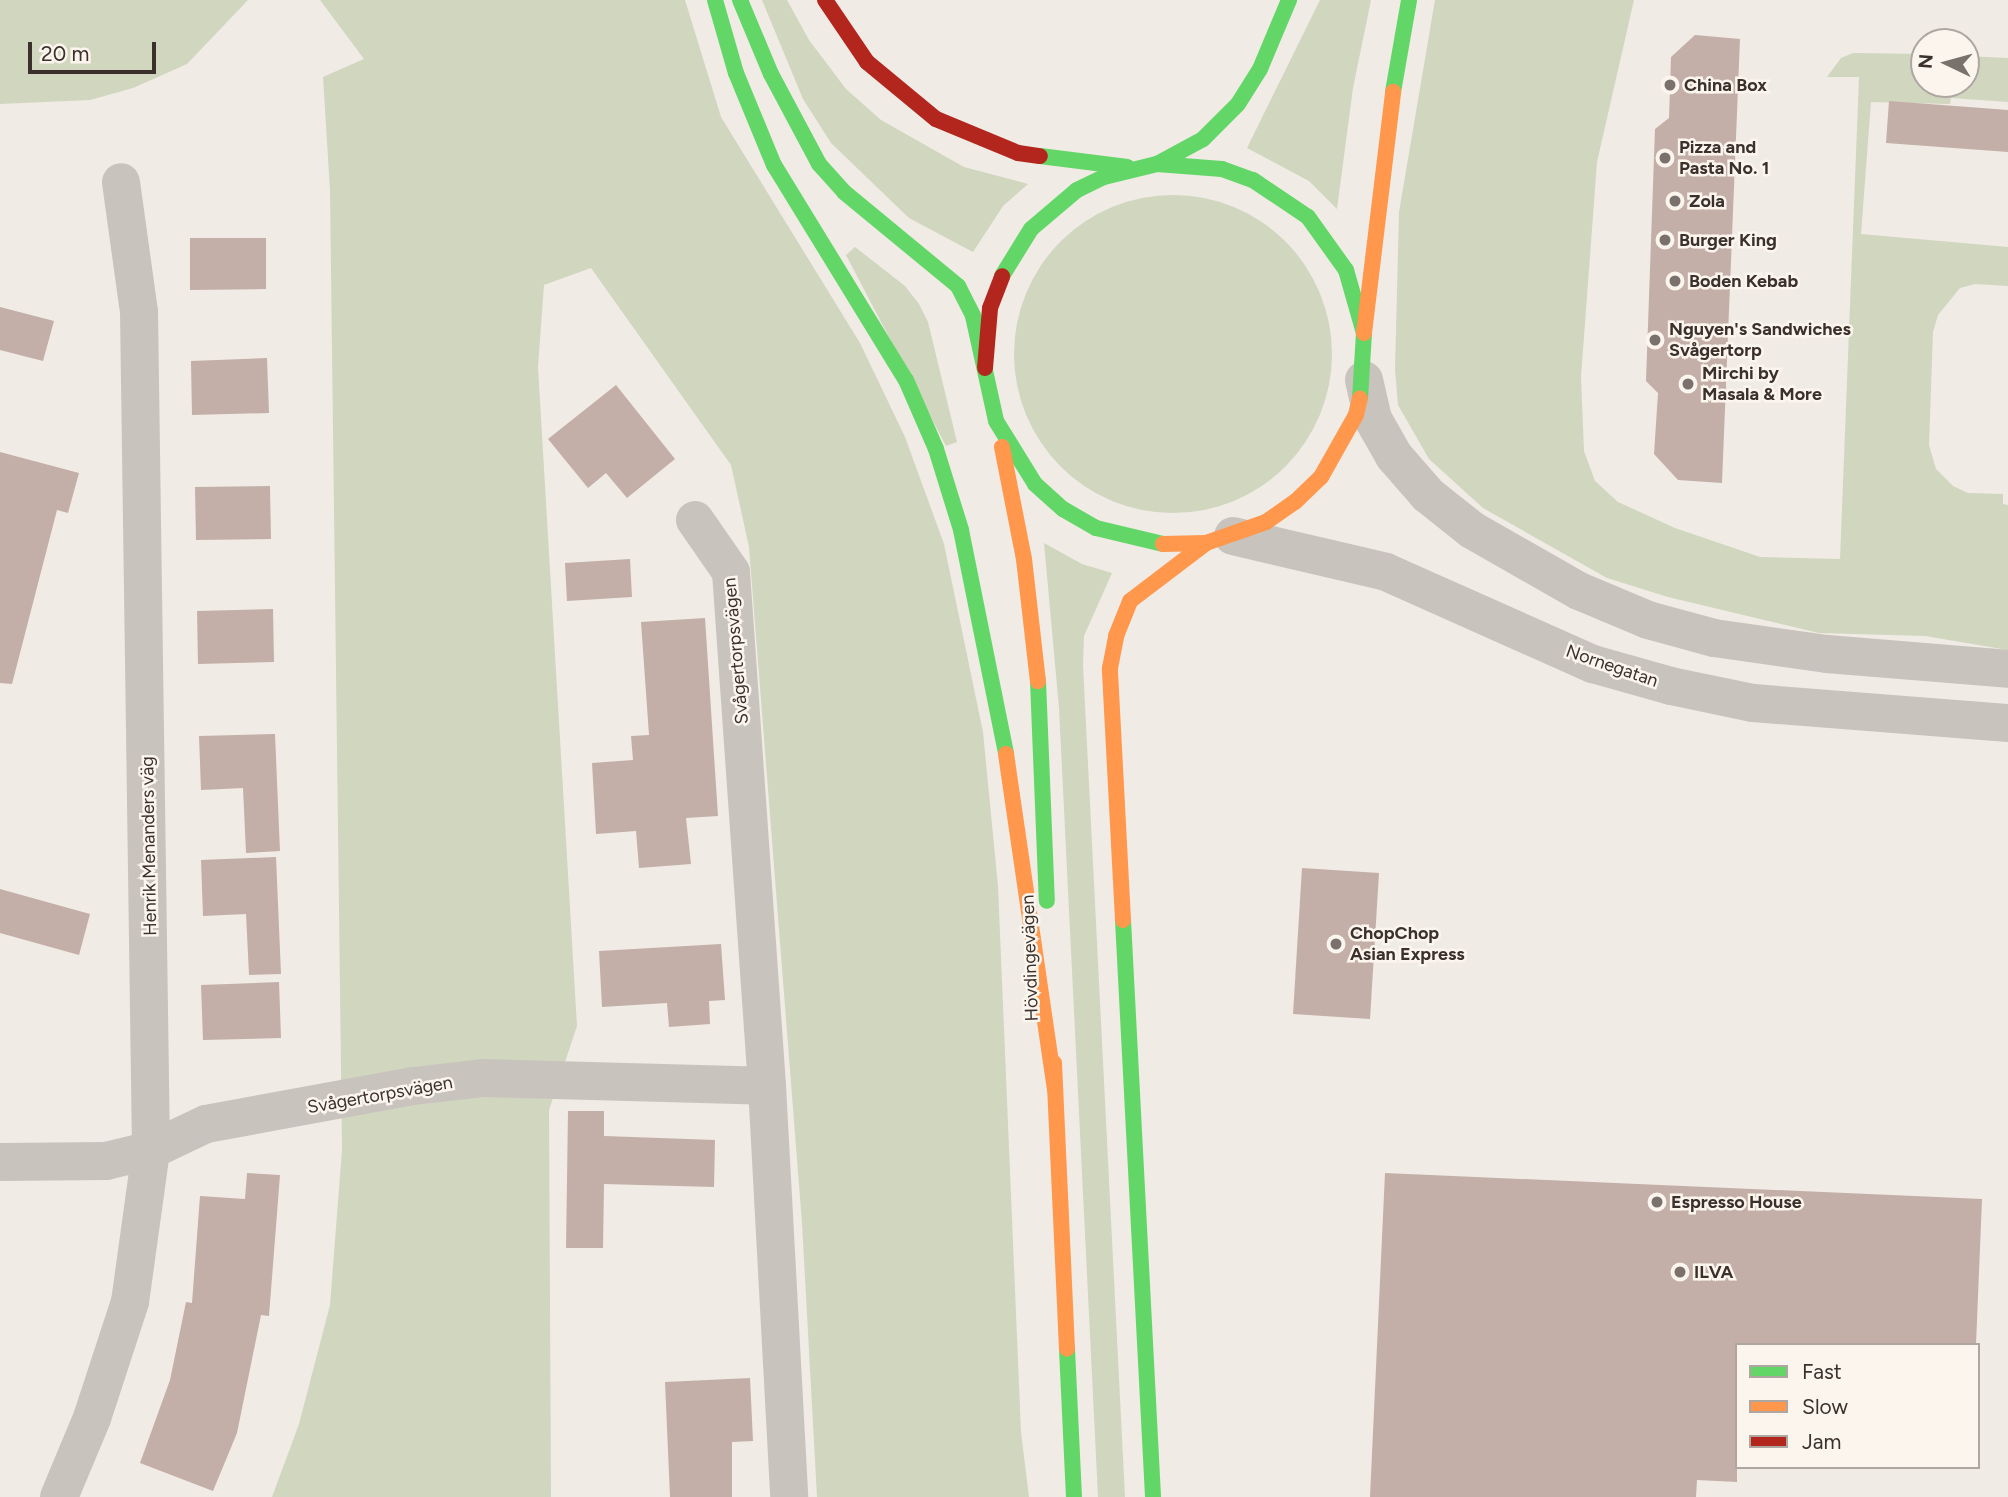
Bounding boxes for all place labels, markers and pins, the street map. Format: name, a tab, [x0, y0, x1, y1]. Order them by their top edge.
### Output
place label: China Box	[1684, 74, 1767, 96]
marker: China Box	[1662, 77, 1678, 93]
place label: Pizza and Pasta No. 1	[1679, 137, 1769, 180]
marker: Pizza and Pasta No. 1	[1657, 150, 1673, 166]
place label: Zola	[1689, 190, 1725, 212]
marker: Zola	[1667, 193, 1683, 209]
place label: Burger King	[1679, 229, 1777, 251]
marker: Burger King	[1657, 232, 1673, 248]
place label: Boden Kebab	[1689, 270, 1798, 292]
marker: Boden Kebab	[1667, 273, 1683, 289]
place label: Nguyen's Sandwiches Svågertorp	[1669, 319, 1851, 362]
marker: Nguyen's Sandwiches Svågertorp	[1647, 332, 1663, 348]
place label: Mirchi by Masala & More	[1702, 363, 1822, 406]
marker: Mirchi by Masala & More	[1680, 376, 1696, 392]
place label: ChopChop Asian Express	[1350, 923, 1465, 965]
marker: ChopChop Asian Express	[1328, 936, 1344, 952]
place label: Espresso House	[1671, 1191, 1802, 1213]
marker: Espresso House	[1649, 1194, 1665, 1210]
place label: ILVA	[1694, 1261, 1733, 1283]
marker: ILVA	[1672, 1264, 1688, 1280]

